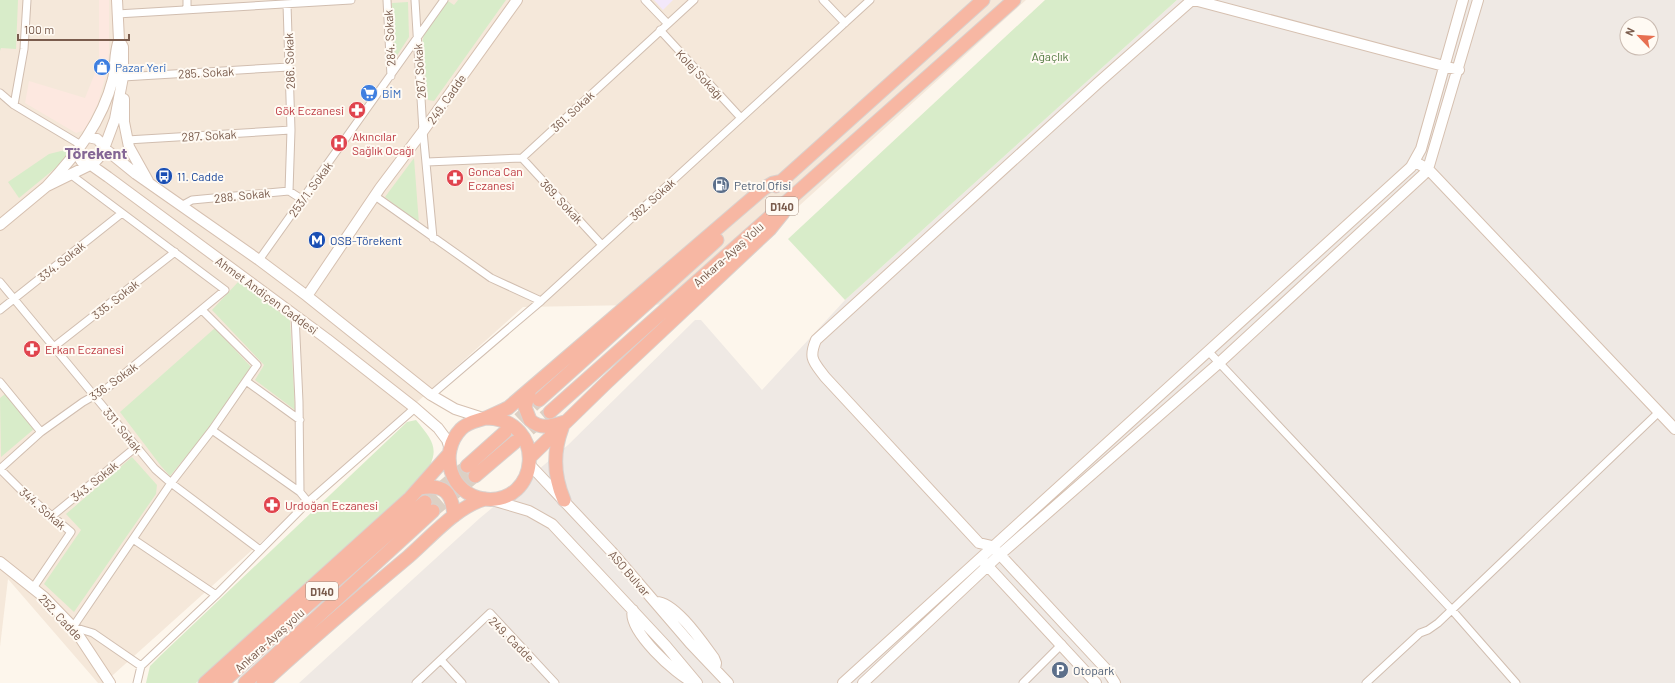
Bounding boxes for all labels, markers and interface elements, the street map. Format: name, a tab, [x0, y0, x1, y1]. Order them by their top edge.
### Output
street label: 284. Sokak	[381, 9, 397, 67]
scale bar	[18, 16, 129, 42]
north arrow	[1619, 16, 1659, 56]
text: 100 m	[24, 22, 54, 36]
text: N	[1622, 25, 1637, 38]
street label: 286. Sokak	[281, 33, 297, 89]
street label: 267. Sokak	[410, 43, 428, 99]
street label: Kolej Sokağı	[673, 46, 727, 102]
park label: Ağaçlık	[1031, 49, 1069, 63]
shop icon: Pazar Yeri	[92, 57, 112, 77]
place label: Pazar Yeri	[115, 60, 166, 74]
street label: 285. Sokak	[178, 64, 234, 80]
street label: 249. Cadde	[424, 71, 468, 127]
supermarket icon: BİM	[359, 83, 379, 103]
place label: BİM	[382, 86, 401, 100]
street label: 361. Sokak	[548, 88, 596, 134]
pharmacy icon: Gök Eczanesi	[347, 100, 367, 120]
place label: Gök Eczanesi	[275, 103, 344, 117]
street label: 287. Sokak	[181, 127, 237, 143]
place label: Akıncılar Sağlık Ocağı	[352, 129, 414, 157]
hospital icon: Akıncılar Sağlık Ocağı	[329, 133, 349, 153]
district label: Törekent	[65, 143, 127, 162]
street label: 253/1. Sokak	[285, 159, 335, 219]
place label: Gonca Can Eczanesi	[468, 164, 523, 192]
bus stop icon: 11. Cadde	[154, 166, 174, 186]
pharmacy icon: Gonca Can Eczanesi	[445, 168, 465, 188]
place label: 11. Cadde	[177, 169, 224, 183]
street label: 362. Sokak	[626, 175, 678, 223]
fuel station icon: Petrol Ofisi	[711, 175, 731, 195]
street label: 369. Sokak	[538, 176, 586, 226]
place label: Petrol Ofisi	[734, 178, 791, 192]
street label: 288. Sokak	[213, 185, 271, 205]
road number: D140	[766, 197, 798, 215]
street label: Ankara-Ayaş Yolu	[690, 219, 766, 289]
metro station icon: OSB-Törekent	[307, 230, 327, 250]
place label: OSB-Törekent	[330, 233, 402, 247]
street label: 334. Sokak	[35, 238, 87, 284]
street label: Ahmet Andiçen Caddesi	[213, 253, 321, 337]
street label: 335. Sokak	[89, 276, 141, 322]
pharmacy icon: Erkan Eczanesi	[22, 339, 42, 359]
place label: Erkan Eczanesi	[45, 342, 124, 356]
street label: 336. Sokak	[86, 359, 140, 403]
street label: 331. Sokak	[101, 405, 145, 455]
street label: 343. Sokak	[68, 458, 120, 504]
street label: 344. Sokak	[17, 484, 69, 532]
pharmacy icon: Urdoğan Eczanesi	[262, 495, 282, 515]
place label: Urdoğan Eczanesi	[285, 498, 378, 512]
street label: ASO Bulvar	[606, 547, 654, 599]
road number: D140	[306, 582, 338, 600]
street label: 252. Cadde	[36, 591, 86, 643]
street label: Ankara-Ayaş yolu	[231, 605, 307, 675]
street label: 249. Cadde	[487, 614, 537, 664]
parking icon: Otopark	[1050, 660, 1070, 680]
place label: Otopark	[1073, 663, 1114, 677]

